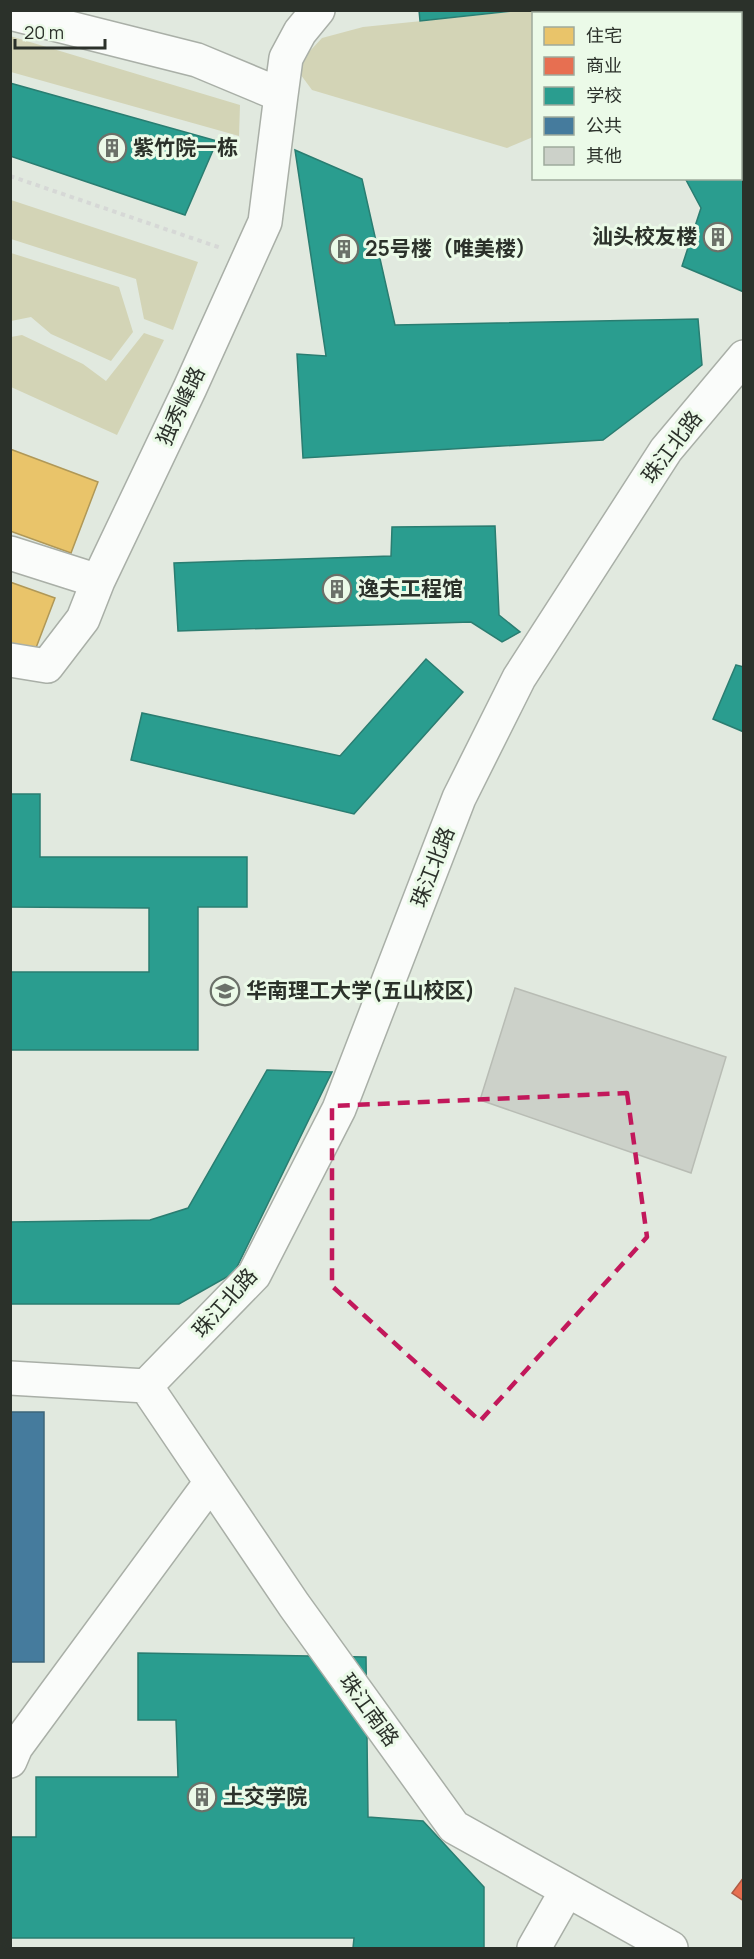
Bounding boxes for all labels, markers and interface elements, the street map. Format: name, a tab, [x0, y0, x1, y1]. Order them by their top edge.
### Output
scale bar	[15, 12, 105, 50]
legend	[532, 12, 742, 180]
text: 20 m	[24, 20, 64, 44]
text: 住宅	[586, 23, 622, 47]
text: 商业	[586, 53, 622, 77]
text: 学校	[586, 83, 622, 107]
text: 公共	[586, 113, 622, 137]
building icon: 紫竹院一栋	[96, 132, 128, 164]
place label: 紫竹院一栋	[133, 133, 238, 161]
text: 其他	[586, 143, 622, 167]
building icon: 汕头校友楼	[702, 221, 734, 253]
place label: 汕头校友楼	[592, 222, 697, 250]
building icon: 25号楼（唯美楼）	[328, 233, 360, 265]
place label: 25号楼（唯美楼）	[365, 234, 537, 262]
street label: 独秀峰路	[150, 362, 211, 450]
street label: 珠江北路	[635, 404, 708, 488]
building icon: 逸夫工程馆	[321, 573, 353, 605]
place label: 逸夫工程馆	[358, 574, 463, 602]
street label: 珠江北路	[404, 822, 460, 911]
school or university icon: 华南理工大学(五山校区)	[209, 975, 241, 1007]
place label: 华南理工大学(五山校区)	[246, 976, 475, 1004]
street label: 珠江北路	[186, 1262, 263, 1343]
street label: 珠江南路	[334, 1667, 406, 1752]
building icon: 土交学院	[186, 1781, 218, 1813]
place label: 土交学院	[223, 1782, 307, 1810]

